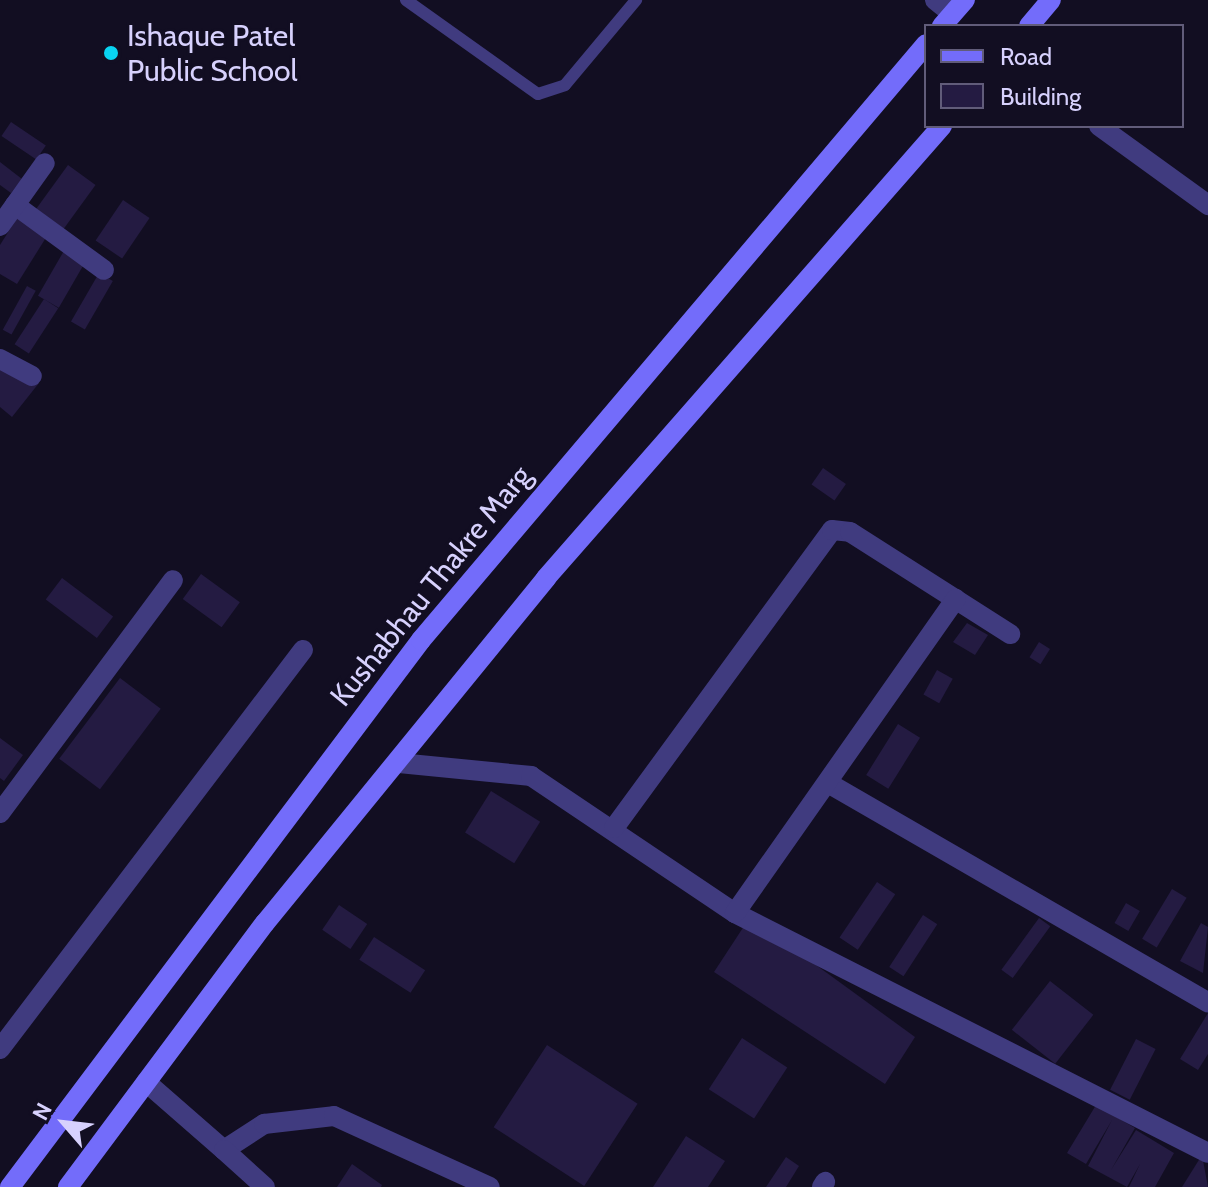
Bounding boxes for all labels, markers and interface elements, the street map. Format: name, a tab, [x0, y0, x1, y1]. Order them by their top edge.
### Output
place label: Ishaque Patel Public School	[127, 18, 298, 88]
legend	[924, 24, 1184, 128]
text: Road	[1000, 42, 1052, 71]
marker: Ishaque Patel Public School	[102, 44, 120, 62]
text: Building	[1000, 82, 1081, 111]
street label: Kushabhau Thakre Marg	[323, 459, 539, 713]
north arrow	[24, 1083, 104, 1163]
text: N	[27, 1098, 58, 1125]

